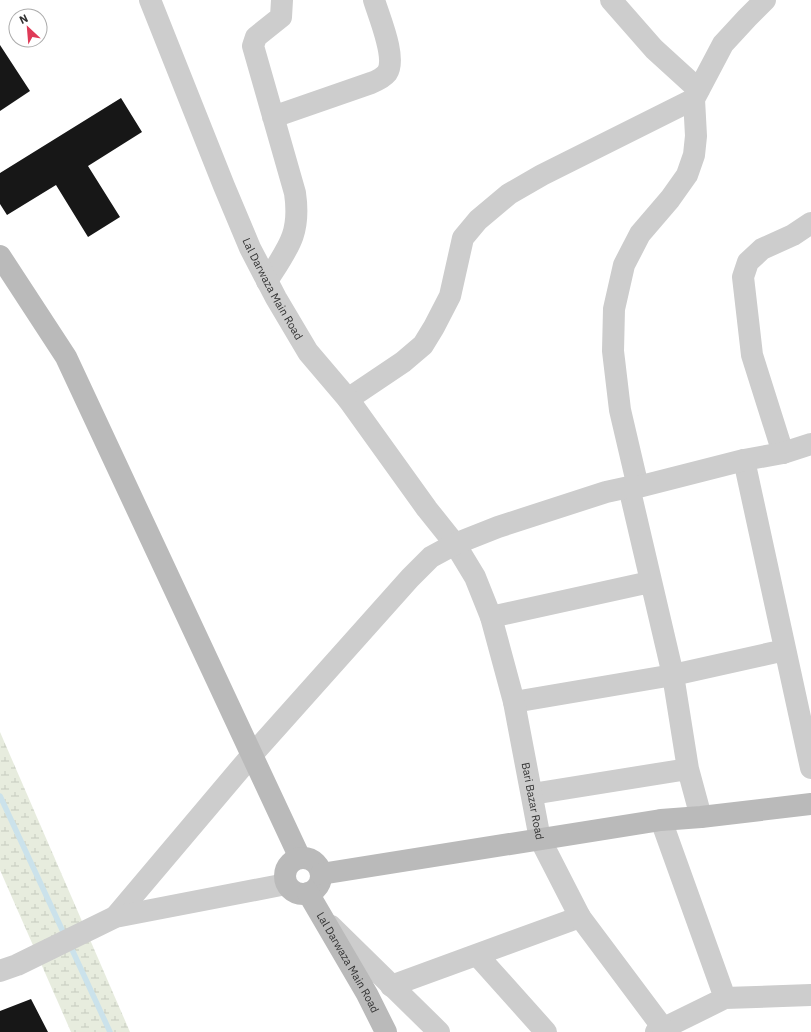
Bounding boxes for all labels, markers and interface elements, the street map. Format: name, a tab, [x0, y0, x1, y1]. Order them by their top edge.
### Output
north arrow	[8, 8, 48, 48]
text: N	[17, 11, 30, 27]
street label: Lal Darwaza Main Road	[240, 236, 306, 342]
street label: Bari Bazar Road	[519, 761, 547, 841]
street label: Lal Darwaza Main Road	[314, 909, 382, 1015]

